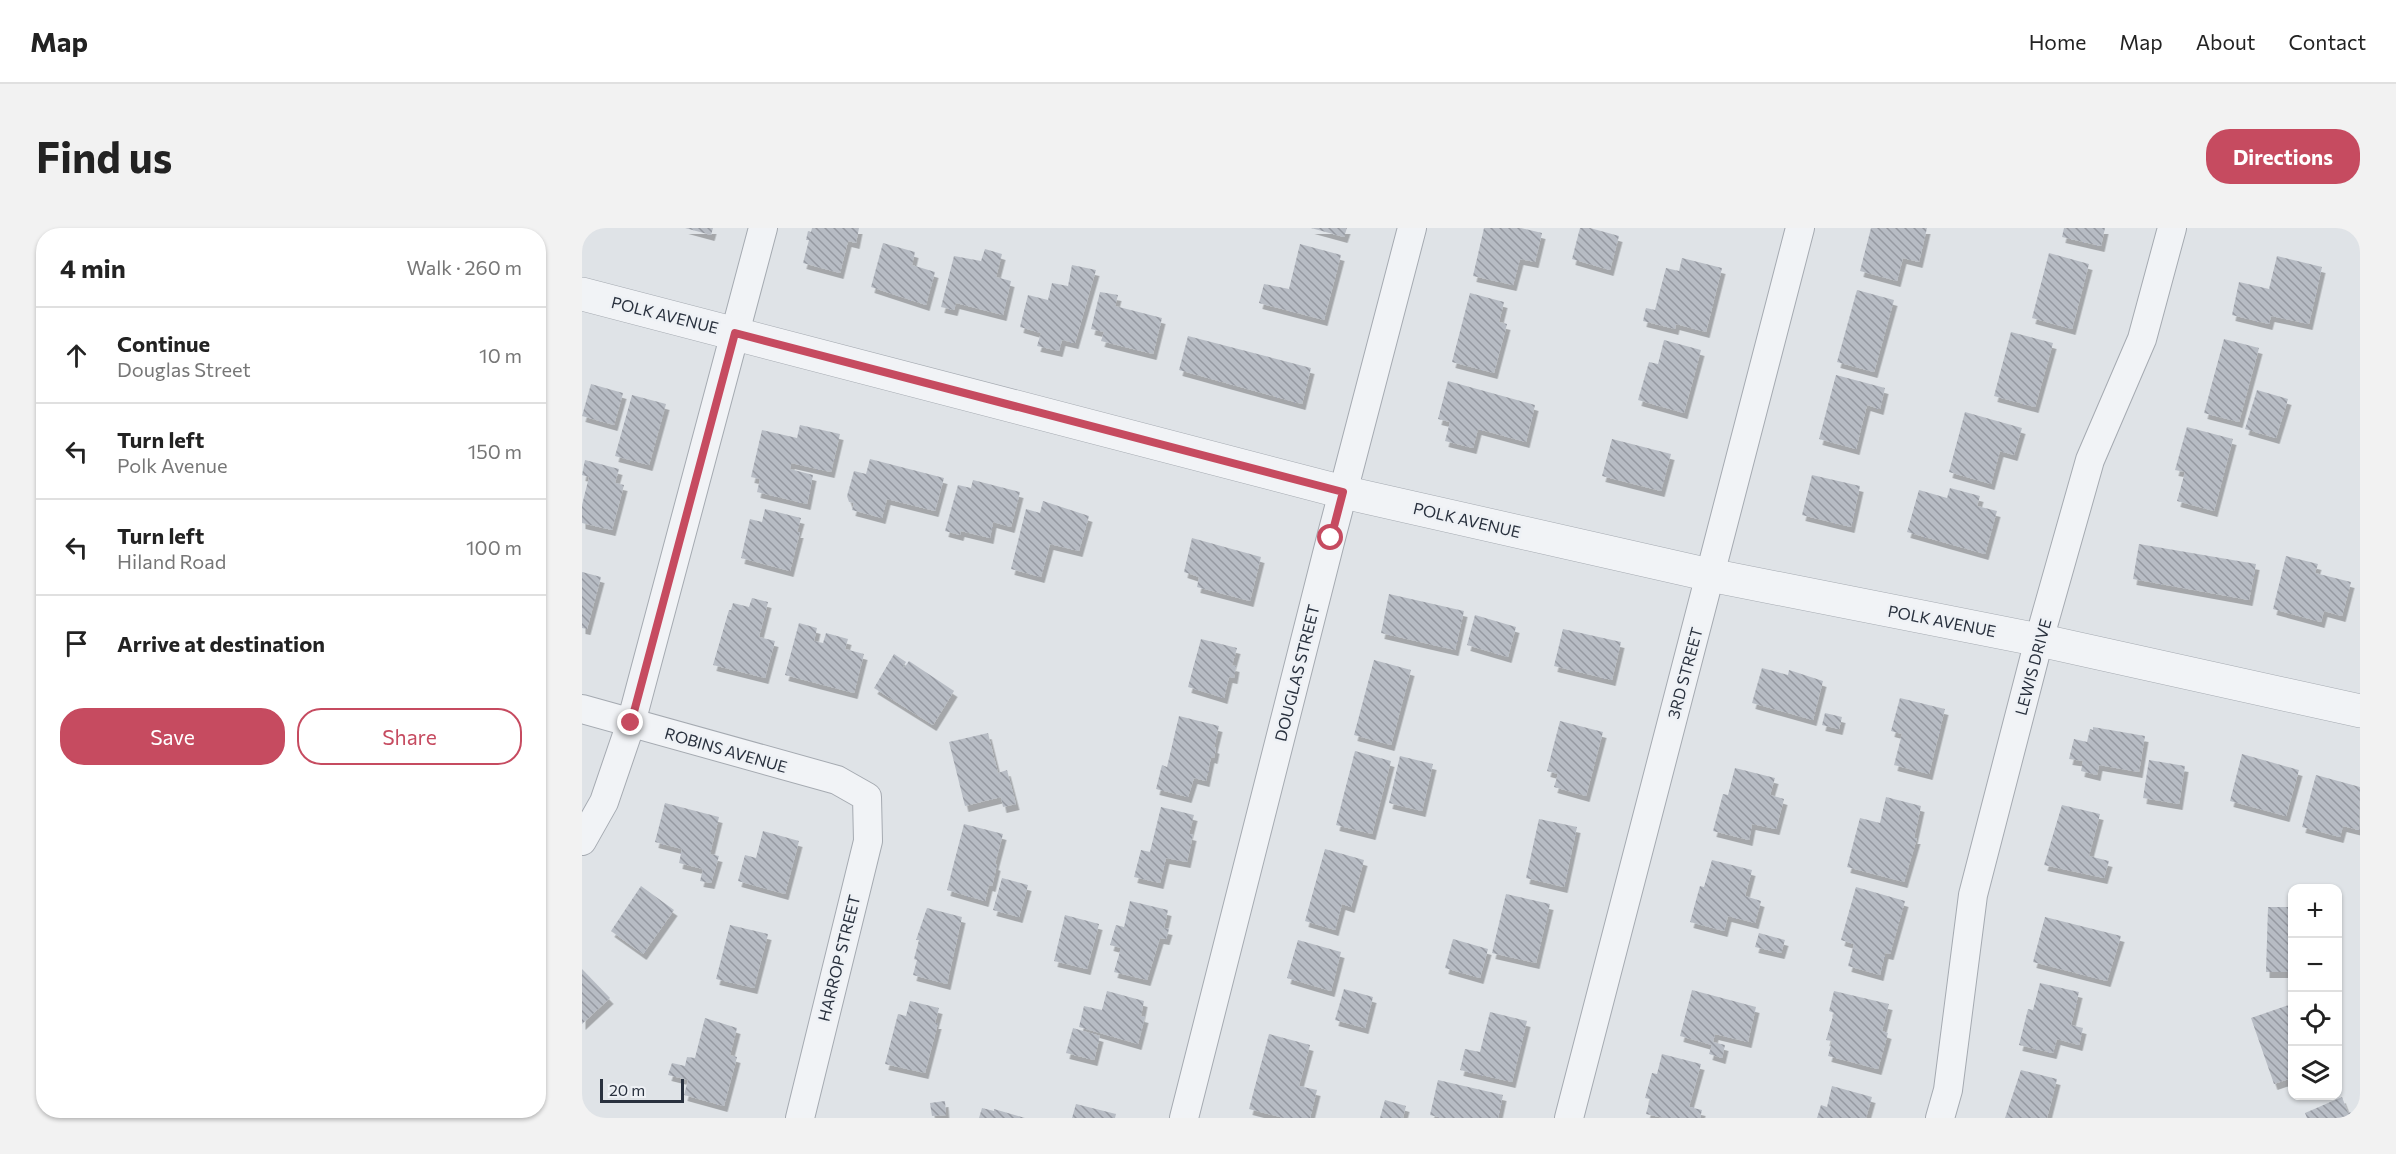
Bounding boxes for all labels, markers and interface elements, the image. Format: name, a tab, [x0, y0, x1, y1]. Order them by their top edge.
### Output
text: Map	[30, 24, 88, 58]
text: Home	[2029, 29, 2086, 54]
text: Map	[2119, 29, 2163, 54]
text: About	[2196, 29, 2255, 54]
text: Contact	[2288, 29, 2366, 54]
button: Directions	[2206, 129, 2360, 184]
text: Find us	[36, 130, 172, 182]
text: 4 min	[60, 252, 126, 283]
text: Walk · 260 m	[406, 255, 522, 279]
street label: POLK AVENUE	[610, 292, 721, 337]
text: Continue	[117, 330, 210, 357]
icon: ahead	[60, 339, 93, 372]
text: 10 m	[479, 343, 522, 367]
text: Douglas Street	[117, 357, 251, 381]
text: Turn left	[117, 426, 204, 453]
icon: left	[60, 435, 93, 468]
text: 150 m	[468, 439, 522, 463]
text: Polk Avenue	[117, 453, 228, 477]
street label: POLK AVENUE	[1412, 498, 1523, 541]
text: Turn left	[117, 522, 204, 549]
route start	[1317, 524, 1343, 550]
icon: left	[60, 531, 93, 564]
text: 100 m	[466, 535, 522, 559]
text: Hiland Road	[117, 549, 226, 573]
street label: POLK AVENUE	[1886, 601, 1998, 640]
street label: DOUGLAS STREET	[1270, 603, 1323, 743]
street label: LEWIS DRIVE	[2010, 616, 2055, 717]
street label: 3RD STREET	[1663, 625, 1706, 721]
icon: arrive	[60, 627, 93, 660]
text: Arrive at destination	[117, 630, 325, 657]
button: Save	[60, 708, 285, 765]
button: Share	[297, 708, 522, 765]
route end	[617, 709, 643, 735]
street label: ROBINS AVENUE	[663, 723, 790, 776]
map controls	[2288, 884, 2342, 1100]
button: +	[2288, 884, 2342, 938]
street label: HARROP STREET	[814, 893, 863, 1023]
button: −	[2288, 938, 2342, 992]
button: locate	[2288, 992, 2342, 1046]
button: layers	[2288, 1046, 2342, 1100]
scale bar	[600, 1076, 684, 1104]
text: 20 m	[609, 1080, 645, 1099]

